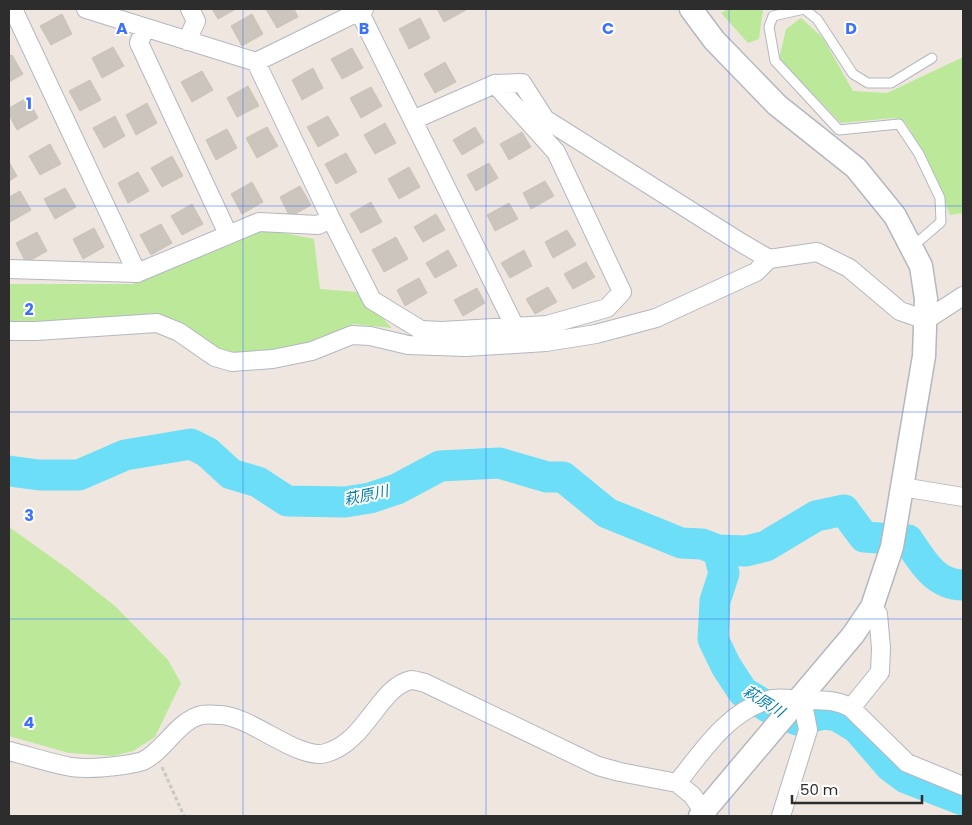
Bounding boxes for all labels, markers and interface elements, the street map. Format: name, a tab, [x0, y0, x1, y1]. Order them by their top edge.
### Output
text: A	[116, 17, 128, 40]
text: B	[359, 17, 369, 40]
text: C	[602, 17, 614, 40]
text: D	[845, 17, 857, 40]
text: 1	[26, 92, 32, 115]
text: 2	[24, 298, 34, 321]
water label: 萩原川	[342, 480, 392, 510]
text: 3	[24, 504, 34, 527]
water label: 萩原川	[739, 680, 790, 723]
text: 4	[24, 711, 35, 734]
scale bar	[792, 772, 922, 804]
text: 50 m	[800, 779, 838, 800]

